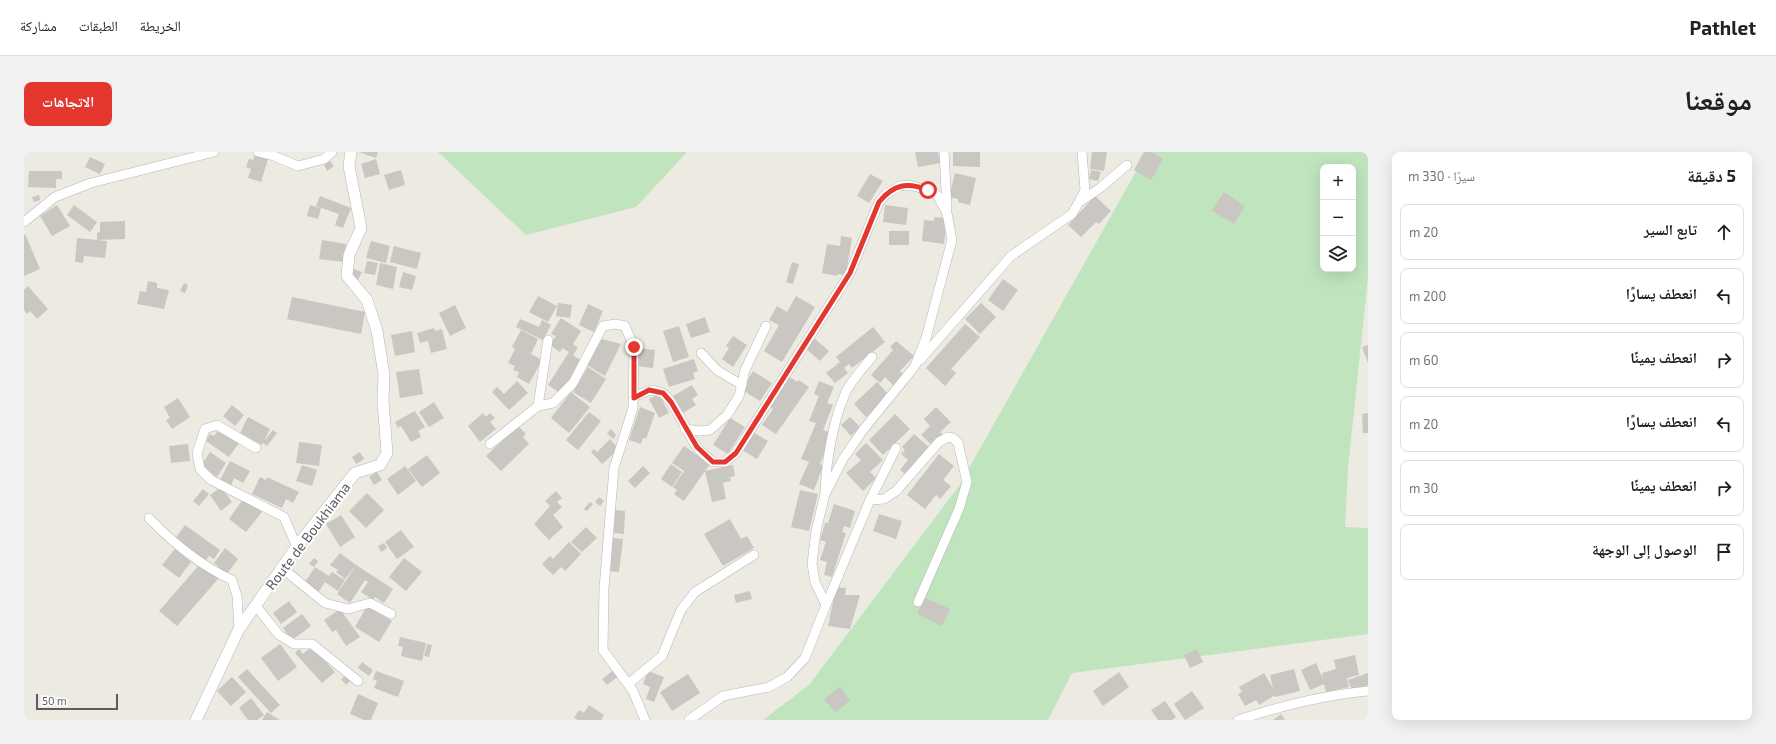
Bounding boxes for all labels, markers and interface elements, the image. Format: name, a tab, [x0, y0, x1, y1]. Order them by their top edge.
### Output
text: Pathlet	[1690, 16, 1756, 39]
text: مشاركة	[20, 17, 57, 34]
text: الطبقات	[79, 17, 118, 34]
text: الخريطة	[140, 17, 181, 34]
button: الاتجاهات	[24, 82, 112, 126]
text: موقعنا	[1684, 82, 1752, 116]
map controls	[1320, 164, 1356, 272]
button: +	[1320, 164, 1356, 200]
text: 5 دقيقة	[1687, 165, 1736, 185]
text: سيرًا · 330 m	[1408, 168, 1475, 184]
route start	[919, 181, 937, 199]
button: −	[1320, 200, 1356, 236]
text: تابع السير	[1644, 220, 1697, 238]
icon: ahead	[1713, 221, 1735, 243]
text: 20 m	[1409, 224, 1438, 240]
button: layers	[1320, 236, 1356, 272]
text: انعطف يسارًا	[1626, 284, 1697, 302]
icon: left	[1713, 285, 1735, 307]
text: 200 m	[1409, 288, 1446, 304]
route end	[625, 338, 643, 356]
text: انعطف يمينًا	[1630, 348, 1697, 366]
icon: right	[1713, 349, 1735, 371]
text: 60 m	[1409, 352, 1439, 368]
text: انعطف يسارًا	[1626, 412, 1697, 430]
icon: left	[1713, 413, 1735, 435]
text: 20 m	[1409, 416, 1438, 432]
text: انعطف يمينًا	[1630, 476, 1697, 494]
icon: right	[1713, 477, 1735, 499]
street label: Route de Boukhiama	[262, 479, 354, 593]
text: 30 m	[1409, 480, 1438, 496]
text: الوصول إلى الوجهة	[1592, 540, 1697, 558]
icon: arrive	[1713, 541, 1735, 563]
scale bar	[36, 692, 118, 711]
text: 50 m	[42, 694, 67, 707]

